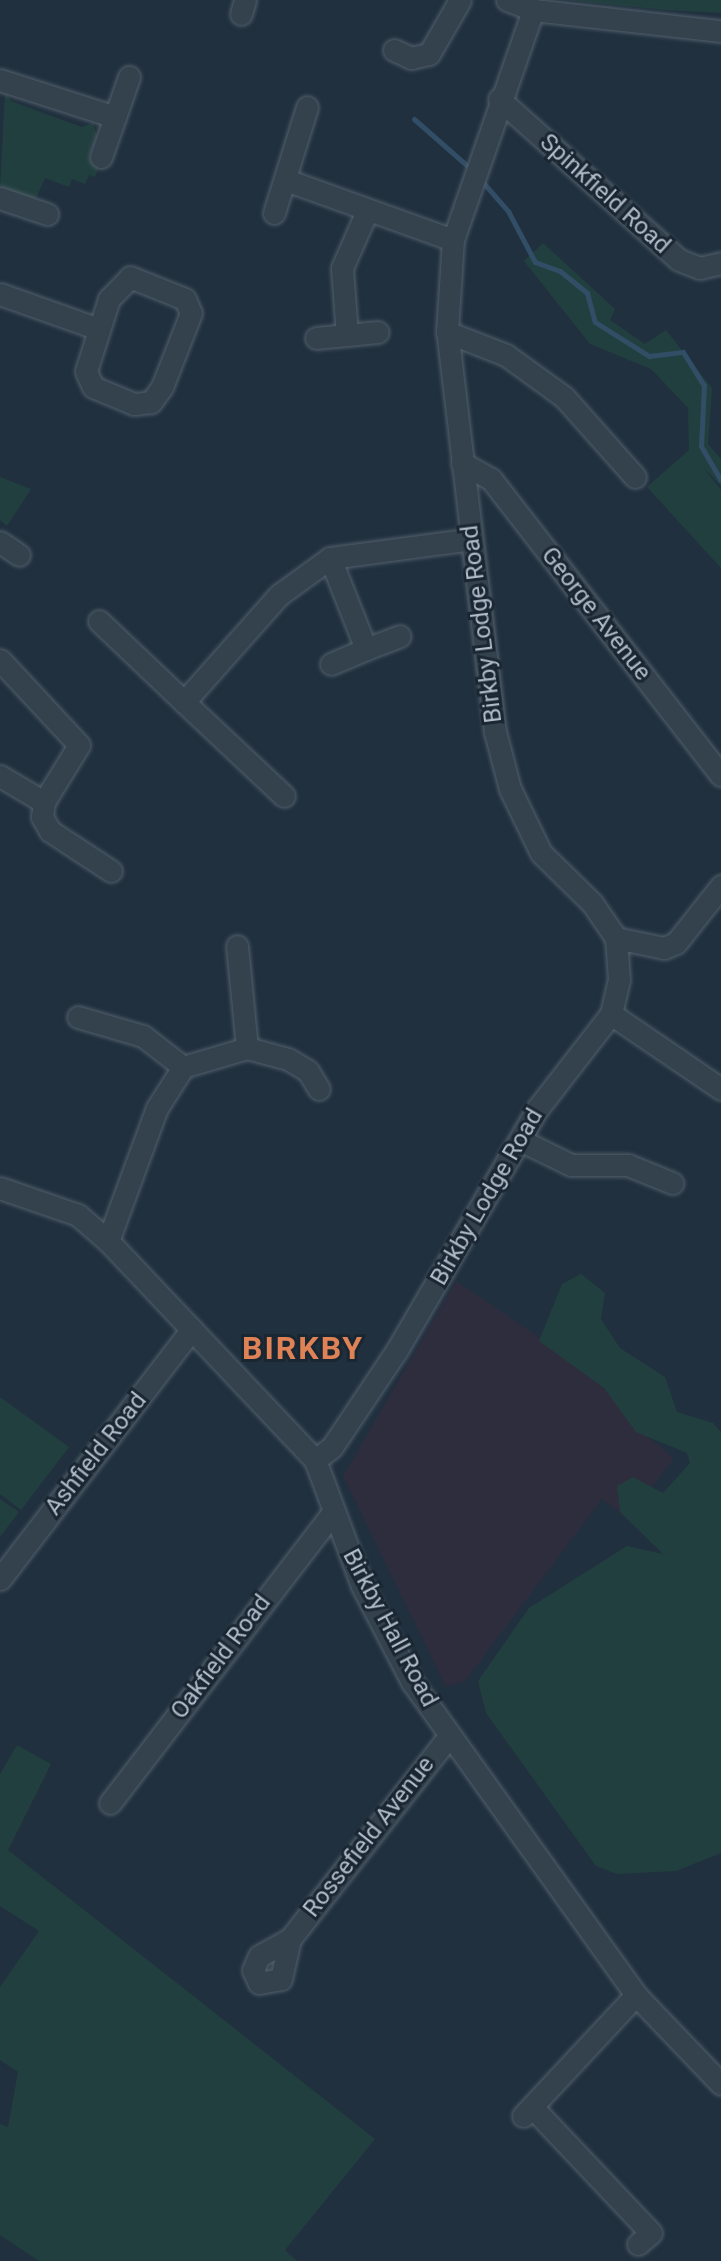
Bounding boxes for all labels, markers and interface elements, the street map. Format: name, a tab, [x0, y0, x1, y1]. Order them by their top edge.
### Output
street label: Spinkfield Road	[534, 128, 676, 260]
street label: Birkby Lodge Road	[456, 523, 508, 725]
street label: George Avenue	[535, 542, 657, 686]
street label: Birkby Lodge Road	[425, 1104, 549, 1290]
district label: BIRKBY	[243, 1329, 363, 1367]
street label: Ashfield Road	[39, 1387, 153, 1521]
street label: Birkby Hall Road	[336, 1544, 444, 1712]
street label: Oakfield Road	[165, 1589, 277, 1725]
street label: Rossefield Avenue	[297, 1751, 441, 1923]

